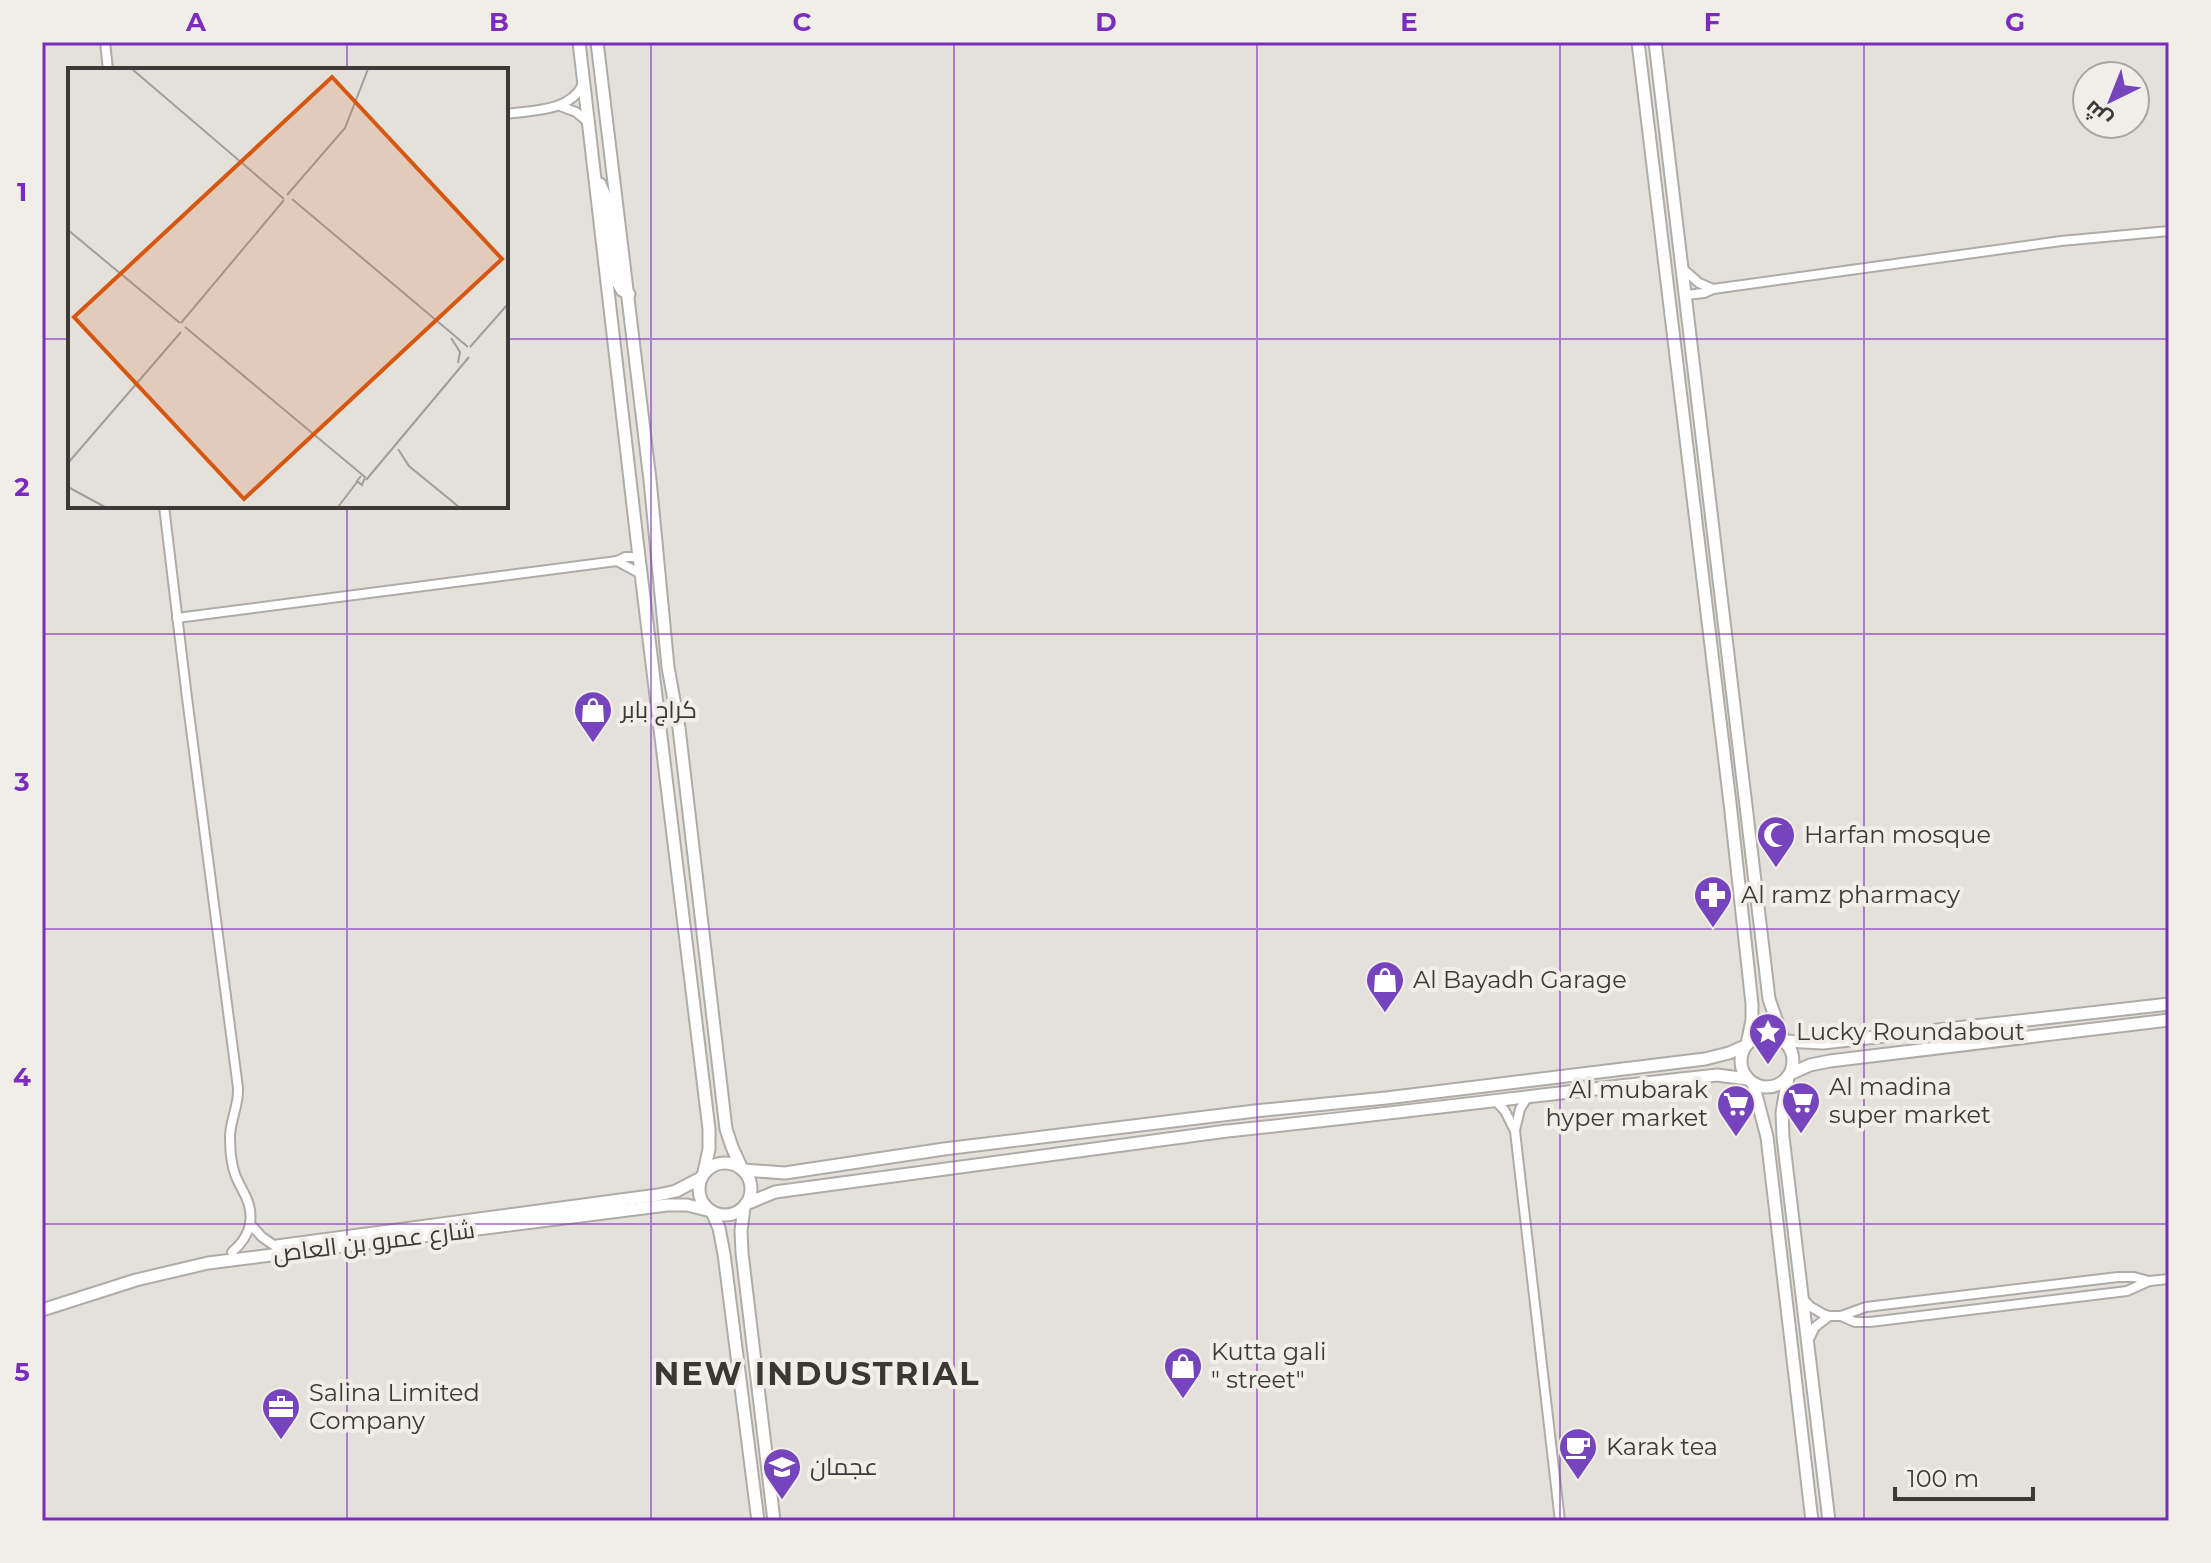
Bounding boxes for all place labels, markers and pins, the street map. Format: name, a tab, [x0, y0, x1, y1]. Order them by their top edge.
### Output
shop icon: كراج بابر	[572, 689, 614, 744]
place label: كراج بابر	[619, 695, 697, 726]
mosque icon: Harfan mosque	[1755, 814, 1797, 869]
place label: Harfan mosque	[1804, 820, 1991, 849]
pharmacy icon: Al ramz pharmacy	[1692, 874, 1734, 929]
place label: Al ramz pharmacy	[1741, 880, 1960, 909]
shop icon: Al Bayadh Garage	[1364, 959, 1406, 1014]
place label: Al Bayadh Garage	[1413, 965, 1627, 994]
place icon: Lucky Roundabout	[1747, 1011, 1789, 1066]
place label: Lucky Roundabout	[1796, 1017, 2025, 1046]
place label: Al madina super market	[1829, 1072, 1991, 1129]
place label: Al mubarak hyper market	[1545, 1075, 1709, 1132]
supermarket icon: Al madina super market	[1780, 1080, 1822, 1135]
supermarket icon: Al mubarak hyper market	[1715, 1083, 1757, 1138]
place label: Kutta gali " street"	[1211, 1337, 1326, 1394]
shop icon: Kutta gali " street"	[1162, 1345, 1204, 1400]
place label: Salina Limited Company	[309, 1378, 480, 1435]
office icon: Salina Limited Company	[260, 1386, 302, 1441]
cafe icon: Karak tea	[1557, 1426, 1599, 1481]
place label: Karak tea	[1606, 1432, 1718, 1461]
school or university icon: عجمان	[761, 1446, 803, 1501]
place label: عجمان	[810, 1452, 878, 1481]

